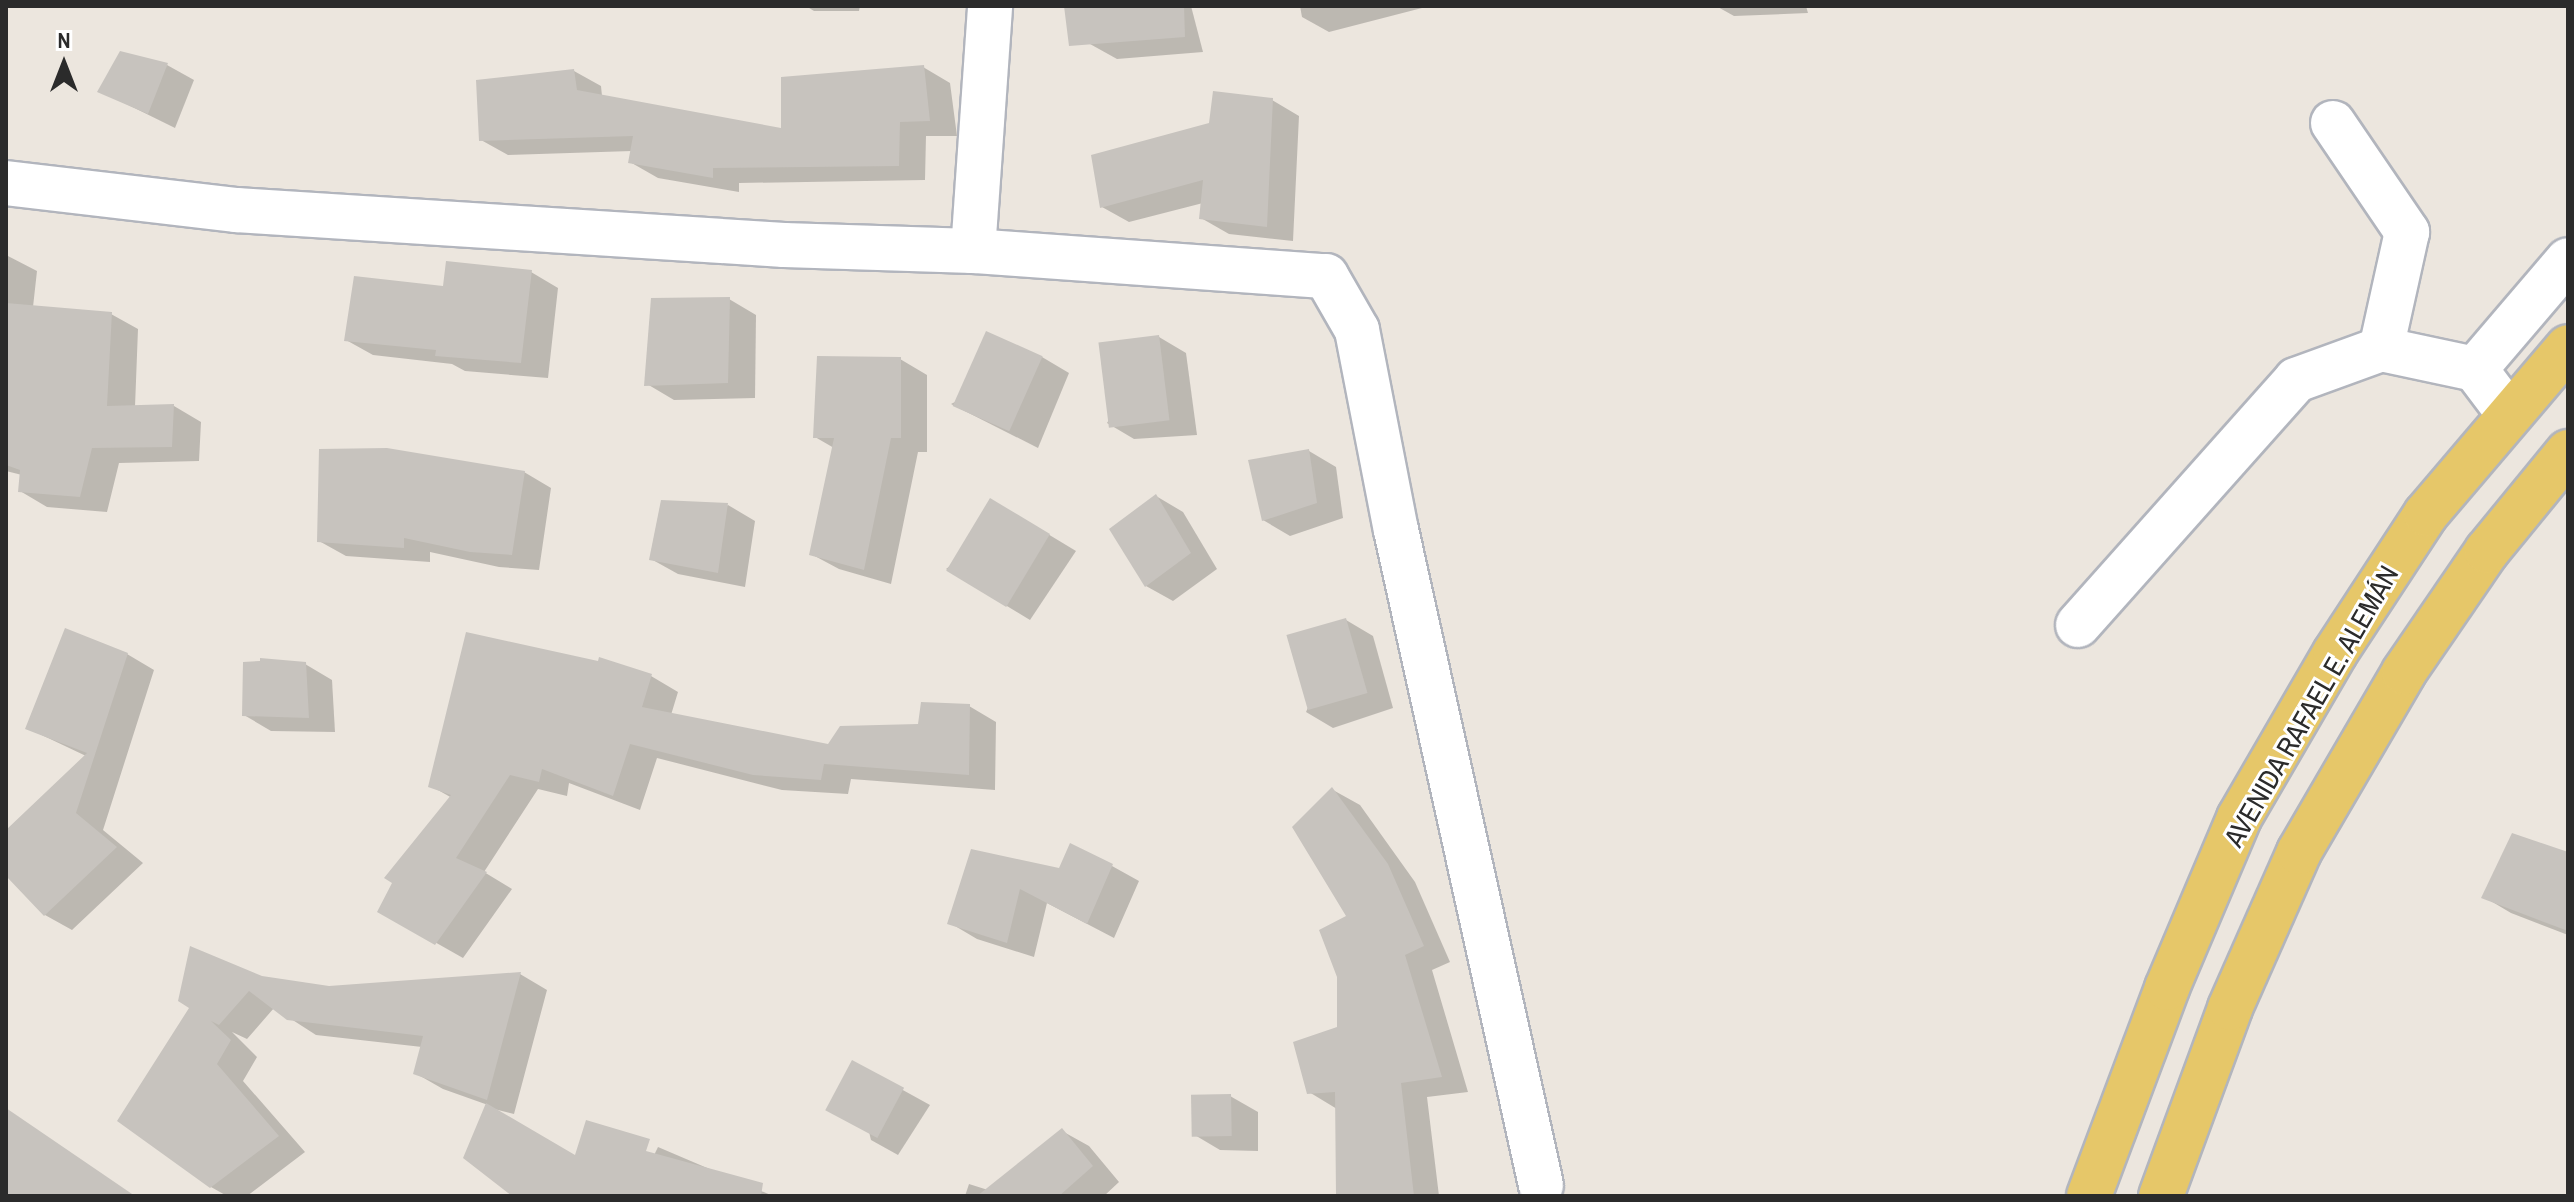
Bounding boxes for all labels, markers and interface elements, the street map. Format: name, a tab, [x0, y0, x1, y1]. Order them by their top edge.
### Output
north arrow	[24, 24, 104, 104]
text: N	[57, 25, 71, 55]
street label: AVENIDA RAFAEL E. ALEMÁN	[2216, 558, 2406, 854]

